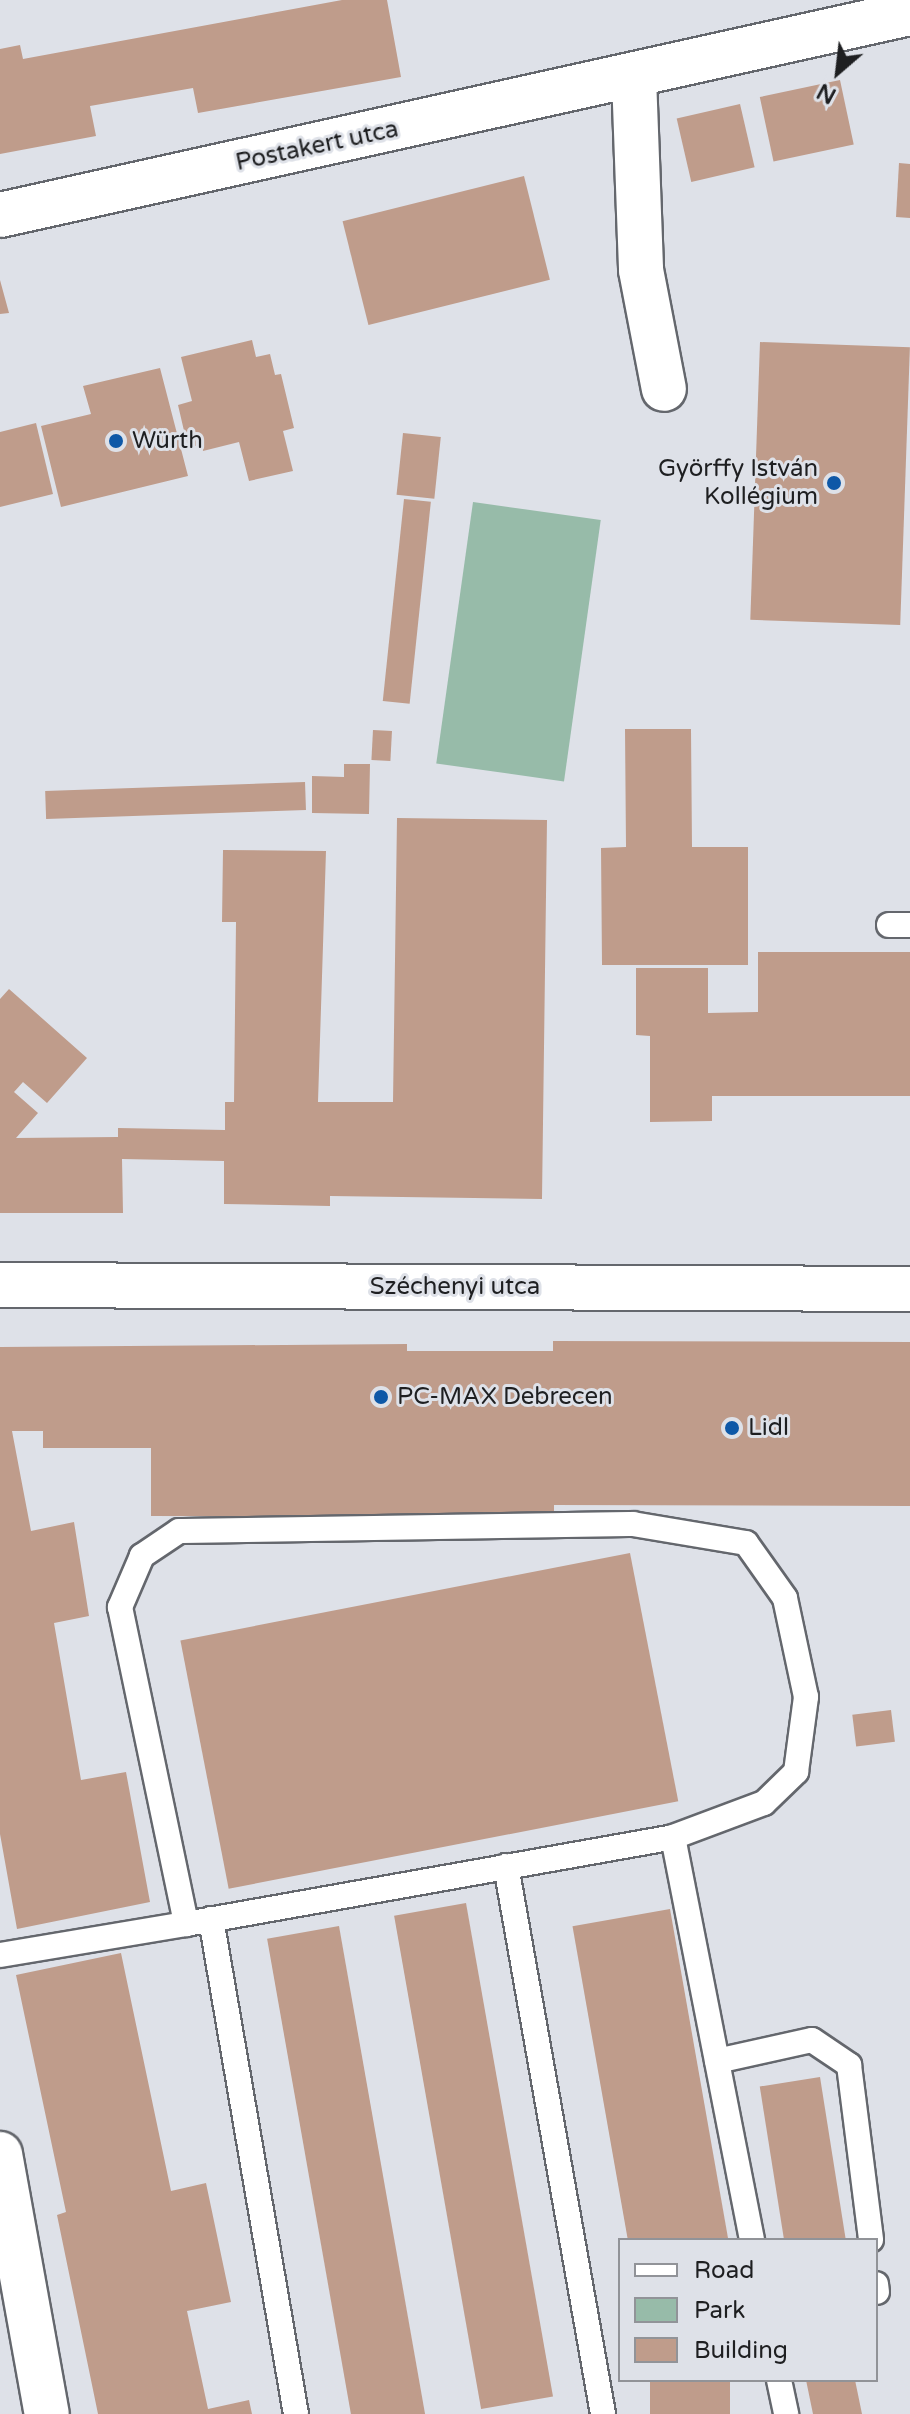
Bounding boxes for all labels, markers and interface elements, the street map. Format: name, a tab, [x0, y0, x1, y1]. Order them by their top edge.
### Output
north arrow	[798, 32, 878, 112]
text: N	[813, 78, 841, 109]
street label: Postakert utca	[233, 115, 401, 177]
place label: Würth	[132, 427, 203, 455]
marker: Würth	[107, 432, 125, 450]
place label: Györffy István Kollégium	[658, 455, 818, 511]
marker: Györffy István Kollégium	[825, 474, 843, 492]
street label: Széchenyi utca	[370, 1273, 540, 1301]
place label: PC-MAX Debrecen	[397, 1383, 613, 1411]
marker: PC-MAX Debrecen	[372, 1388, 390, 1406]
place label: Lidl	[748, 1414, 789, 1442]
marker: Lidl	[723, 1419, 741, 1437]
legend	[618, 2238, 878, 2382]
text: Road	[694, 2256, 754, 2285]
text: Park	[694, 2296, 745, 2325]
text: Building	[694, 2336, 788, 2365]

